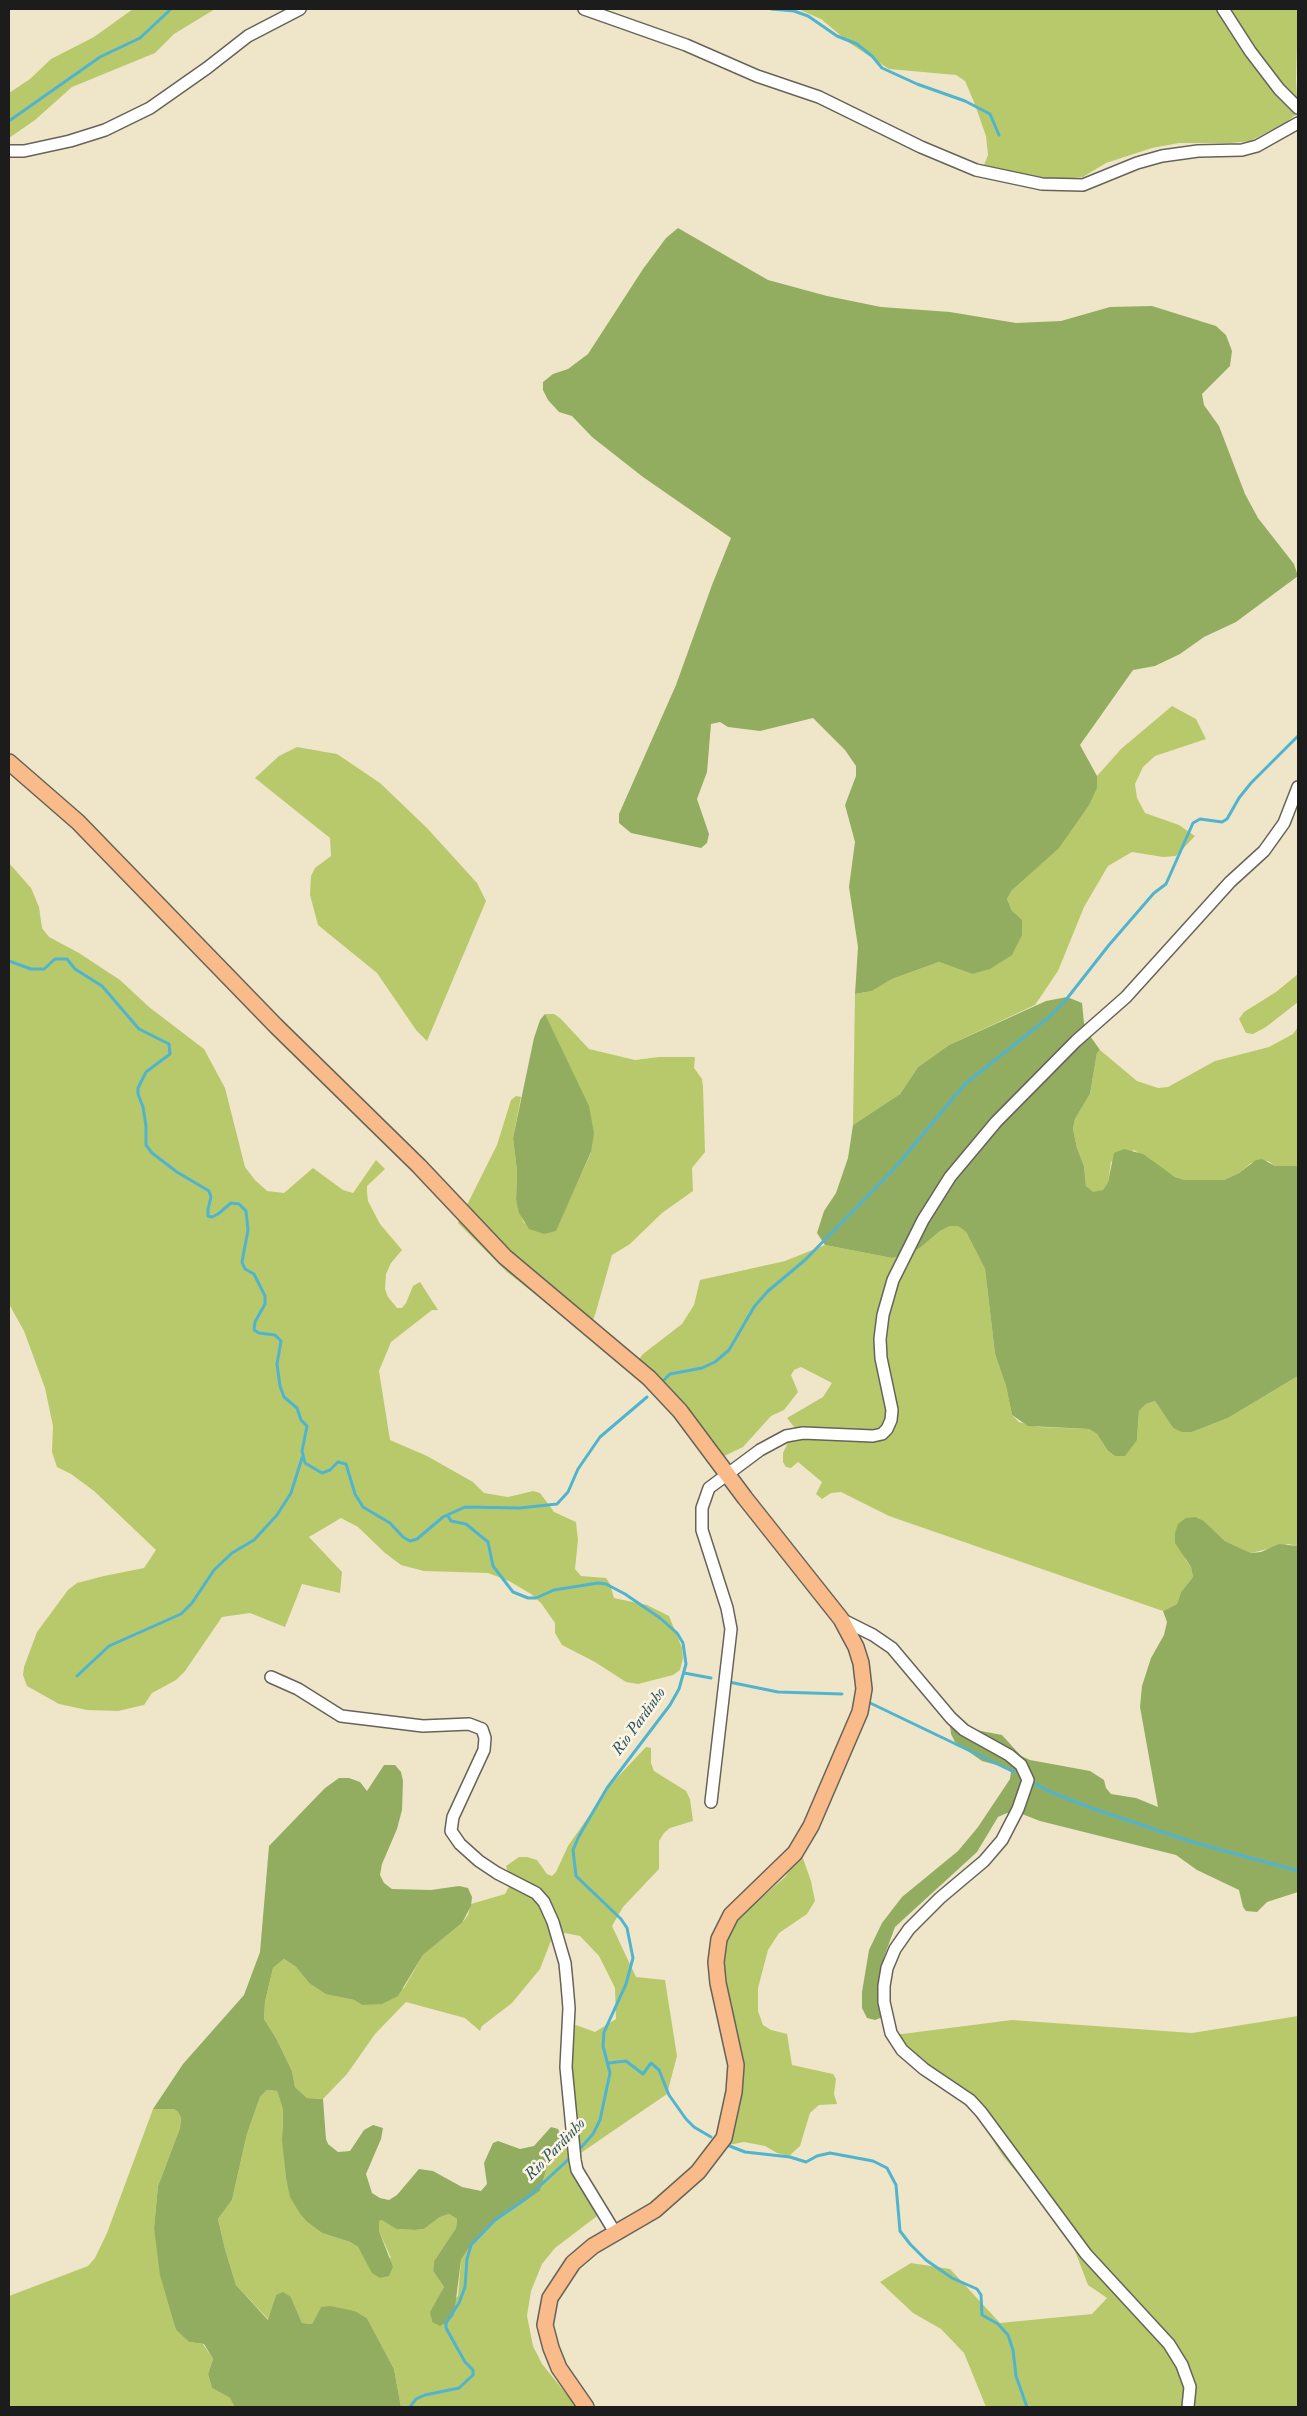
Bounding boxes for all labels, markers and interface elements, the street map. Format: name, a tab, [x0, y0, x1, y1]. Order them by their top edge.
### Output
water label: Rio Pardinho	[609, 1684, 671, 1760]
water label: Rio Pardinho	[522, 2115, 590, 2185]

